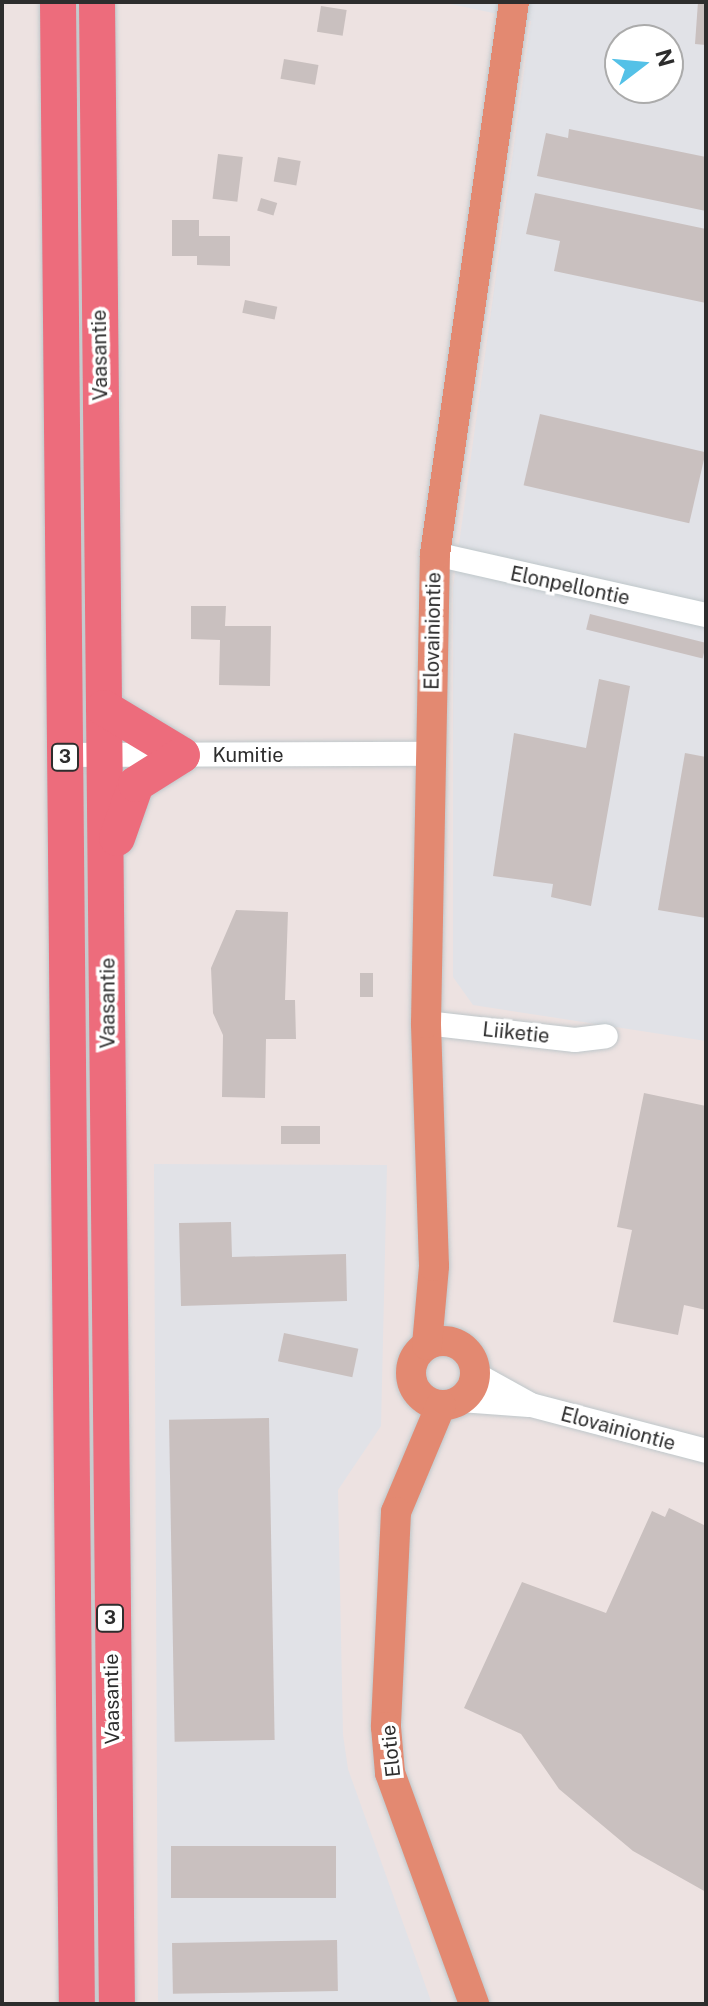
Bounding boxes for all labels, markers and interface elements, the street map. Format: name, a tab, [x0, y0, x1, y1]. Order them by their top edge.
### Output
north arrow	[604, 24, 684, 104]
text: N	[650, 46, 680, 70]
street label: Vaasantie	[87, 309, 113, 401]
street label: Elonpellontie	[508, 562, 632, 610]
street label: Elovainiontie	[420, 572, 446, 690]
road number: 3	[51, 743, 79, 771]
street label: Kumitie	[212, 743, 284, 767]
street label: Vaasantie	[96, 958, 120, 1048]
street label: Liiketie	[481, 1018, 551, 1048]
street label: Elovainiontie	[558, 1402, 678, 1456]
road number: 3	[96, 1604, 124, 1632]
street label: Vaasantie	[99, 1653, 125, 1745]
street label: Elotie	[376, 1724, 406, 1778]

